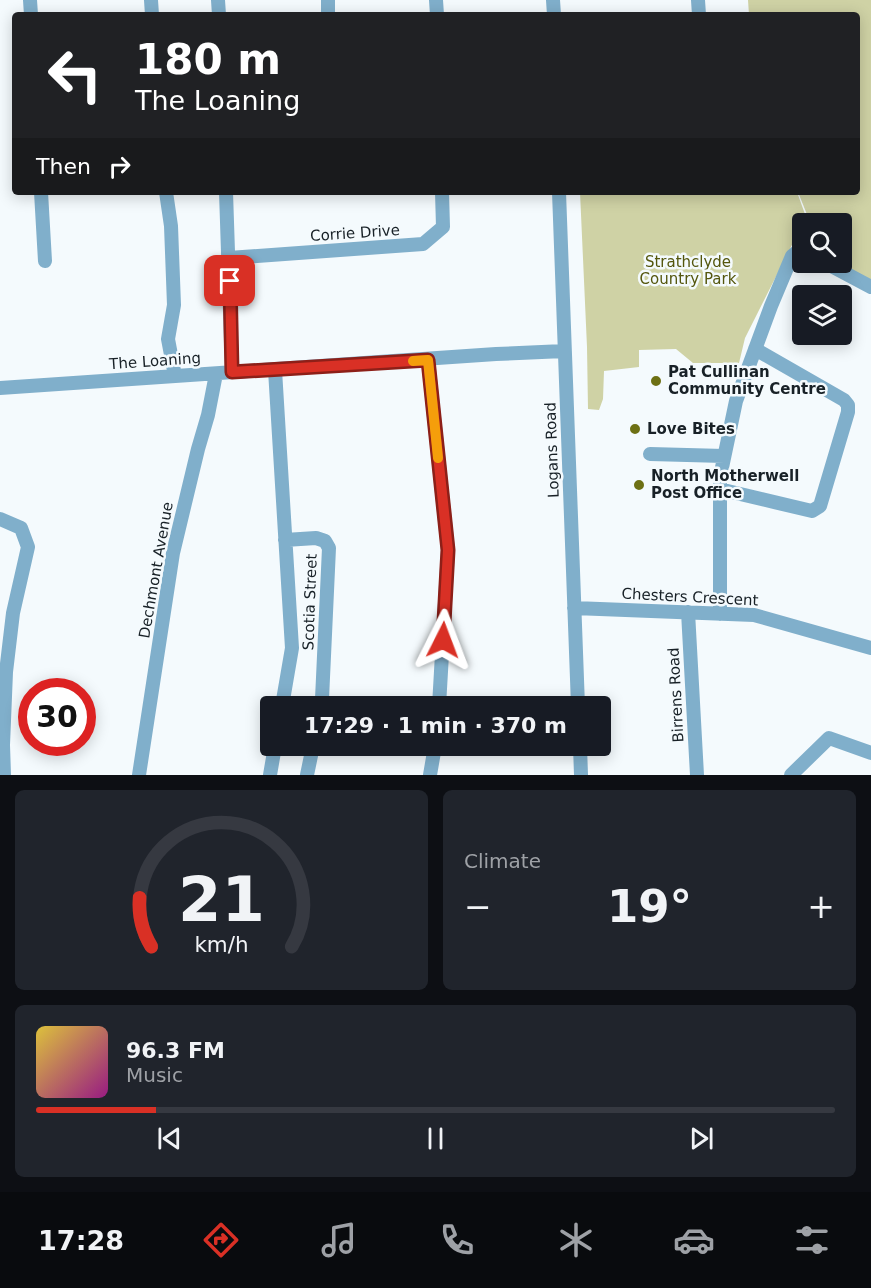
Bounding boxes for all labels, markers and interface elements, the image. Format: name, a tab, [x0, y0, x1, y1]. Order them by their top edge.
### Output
text: 180 m	[135, 35, 281, 84]
icon: left	[36, 36, 114, 114]
text: The Loaning	[135, 85, 300, 116]
icon: right	[103, 150, 136, 183]
text: Then	[36, 154, 91, 179]
map controls	[792, 213, 852, 345]
button: search	[792, 213, 852, 273]
street label: Corrie Drive	[310, 221, 400, 245]
park label: Strathclyde Country Park	[640, 253, 737, 288]
pin	[204, 255, 255, 306]
icon: arrive	[213, 264, 246, 297]
button: layers	[792, 285, 852, 345]
street label: The Loaning	[108, 349, 201, 373]
place label: Pat Cullinan Community Centre	[668, 363, 826, 398]
marker: Pat Cullinan Community Centre	[649, 374, 663, 388]
street label: Logans Road	[541, 402, 563, 498]
place label: Love Bites	[647, 420, 735, 438]
marker: Love Bites	[628, 422, 642, 436]
place label: North Motherwell Post Office	[651, 467, 799, 502]
marker: North Motherwell Post Office	[632, 478, 646, 492]
street label: Dechmont Avenue	[135, 500, 177, 640]
street label: Scotia Street	[299, 553, 321, 651]
street label: Chesters Crescent	[621, 584, 759, 610]
position arrow	[411, 608, 475, 672]
street label: Birrens Road	[665, 647, 687, 743]
speed limit sign: 30	[18, 678, 96, 756]
text: 17:29 · 1 min · 370 m	[304, 713, 567, 738]
text: Climate	[464, 849, 541, 873]
text: 21	[178, 863, 265, 936]
text: 19°	[607, 880, 692, 933]
text: −	[464, 887, 492, 926]
text: +	[807, 887, 835, 926]
text: km/h	[194, 932, 249, 957]
text: 96.3 FM	[126, 1038, 225, 1063]
text: Music	[126, 1063, 183, 1087]
icon: previous	[153, 1122, 186, 1155]
icon: pause	[419, 1122, 452, 1155]
icon: next	[685, 1122, 718, 1155]
icon: directions	[200, 1219, 242, 1261]
icon: music	[318, 1219, 360, 1261]
icon: phone	[436, 1219, 478, 1261]
icon: climate	[555, 1219, 597, 1261]
icon: car	[673, 1219, 715, 1261]
icon: filters	[791, 1219, 833, 1261]
text: 17:28	[38, 1225, 124, 1256]

